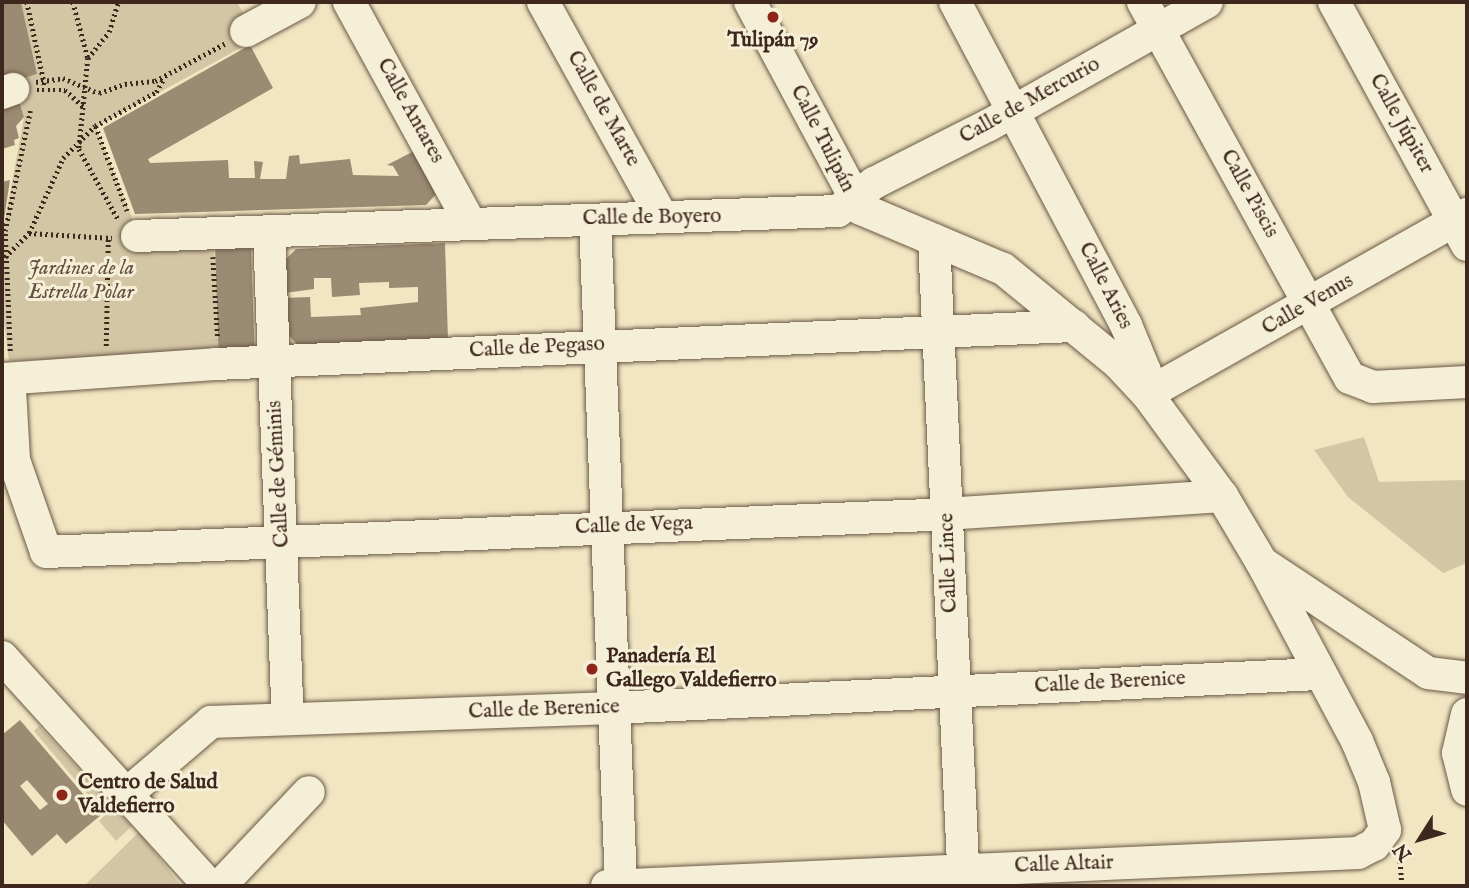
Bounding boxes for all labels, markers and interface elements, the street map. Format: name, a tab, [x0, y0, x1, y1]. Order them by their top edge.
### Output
marker: Tulipán 79	[765, 9, 781, 25]
place label: Tulipán 79	[728, 28, 818, 54]
street label: Calle de Marte	[561, 47, 645, 171]
street label: Calle de Mercurio	[955, 52, 1105, 150]
street label: Calle Antares	[371, 54, 449, 168]
street label: Calle Júpiter	[1363, 70, 1439, 178]
street label: Calle Tulipán	[784, 81, 860, 197]
street label: Calle Piscis	[1214, 146, 1284, 242]
street label: Calle de Boyero	[582, 204, 722, 232]
street label: Calle Aries	[1072, 238, 1138, 334]
park label: Jardines de la Estrella Polar	[28, 256, 134, 306]
street label: Calle Venus	[1258, 269, 1358, 341]
street label: Calle de Pegaso	[469, 332, 605, 364]
street label: Calle de Géminis	[263, 400, 295, 548]
street label: Calle de Vega	[575, 511, 693, 541]
street label: Calle Lince	[935, 513, 963, 613]
place label: Panadería El Gallego Valdefierro	[606, 644, 777, 694]
marker: Panadería El Gallego Valdefierro	[584, 661, 600, 677]
street label: Calle de Berenice	[1034, 666, 1186, 700]
street label: Calle de Berenice	[468, 695, 620, 725]
place label: Centro de Salud Valdefierro	[78, 770, 218, 820]
marker: Centro de Salud Valdefierro	[52, 785, 72, 805]
north arrow	[1385, 804, 1455, 874]
text: N	[1389, 838, 1418, 865]
street label: Calle Altair	[1014, 851, 1114, 879]

